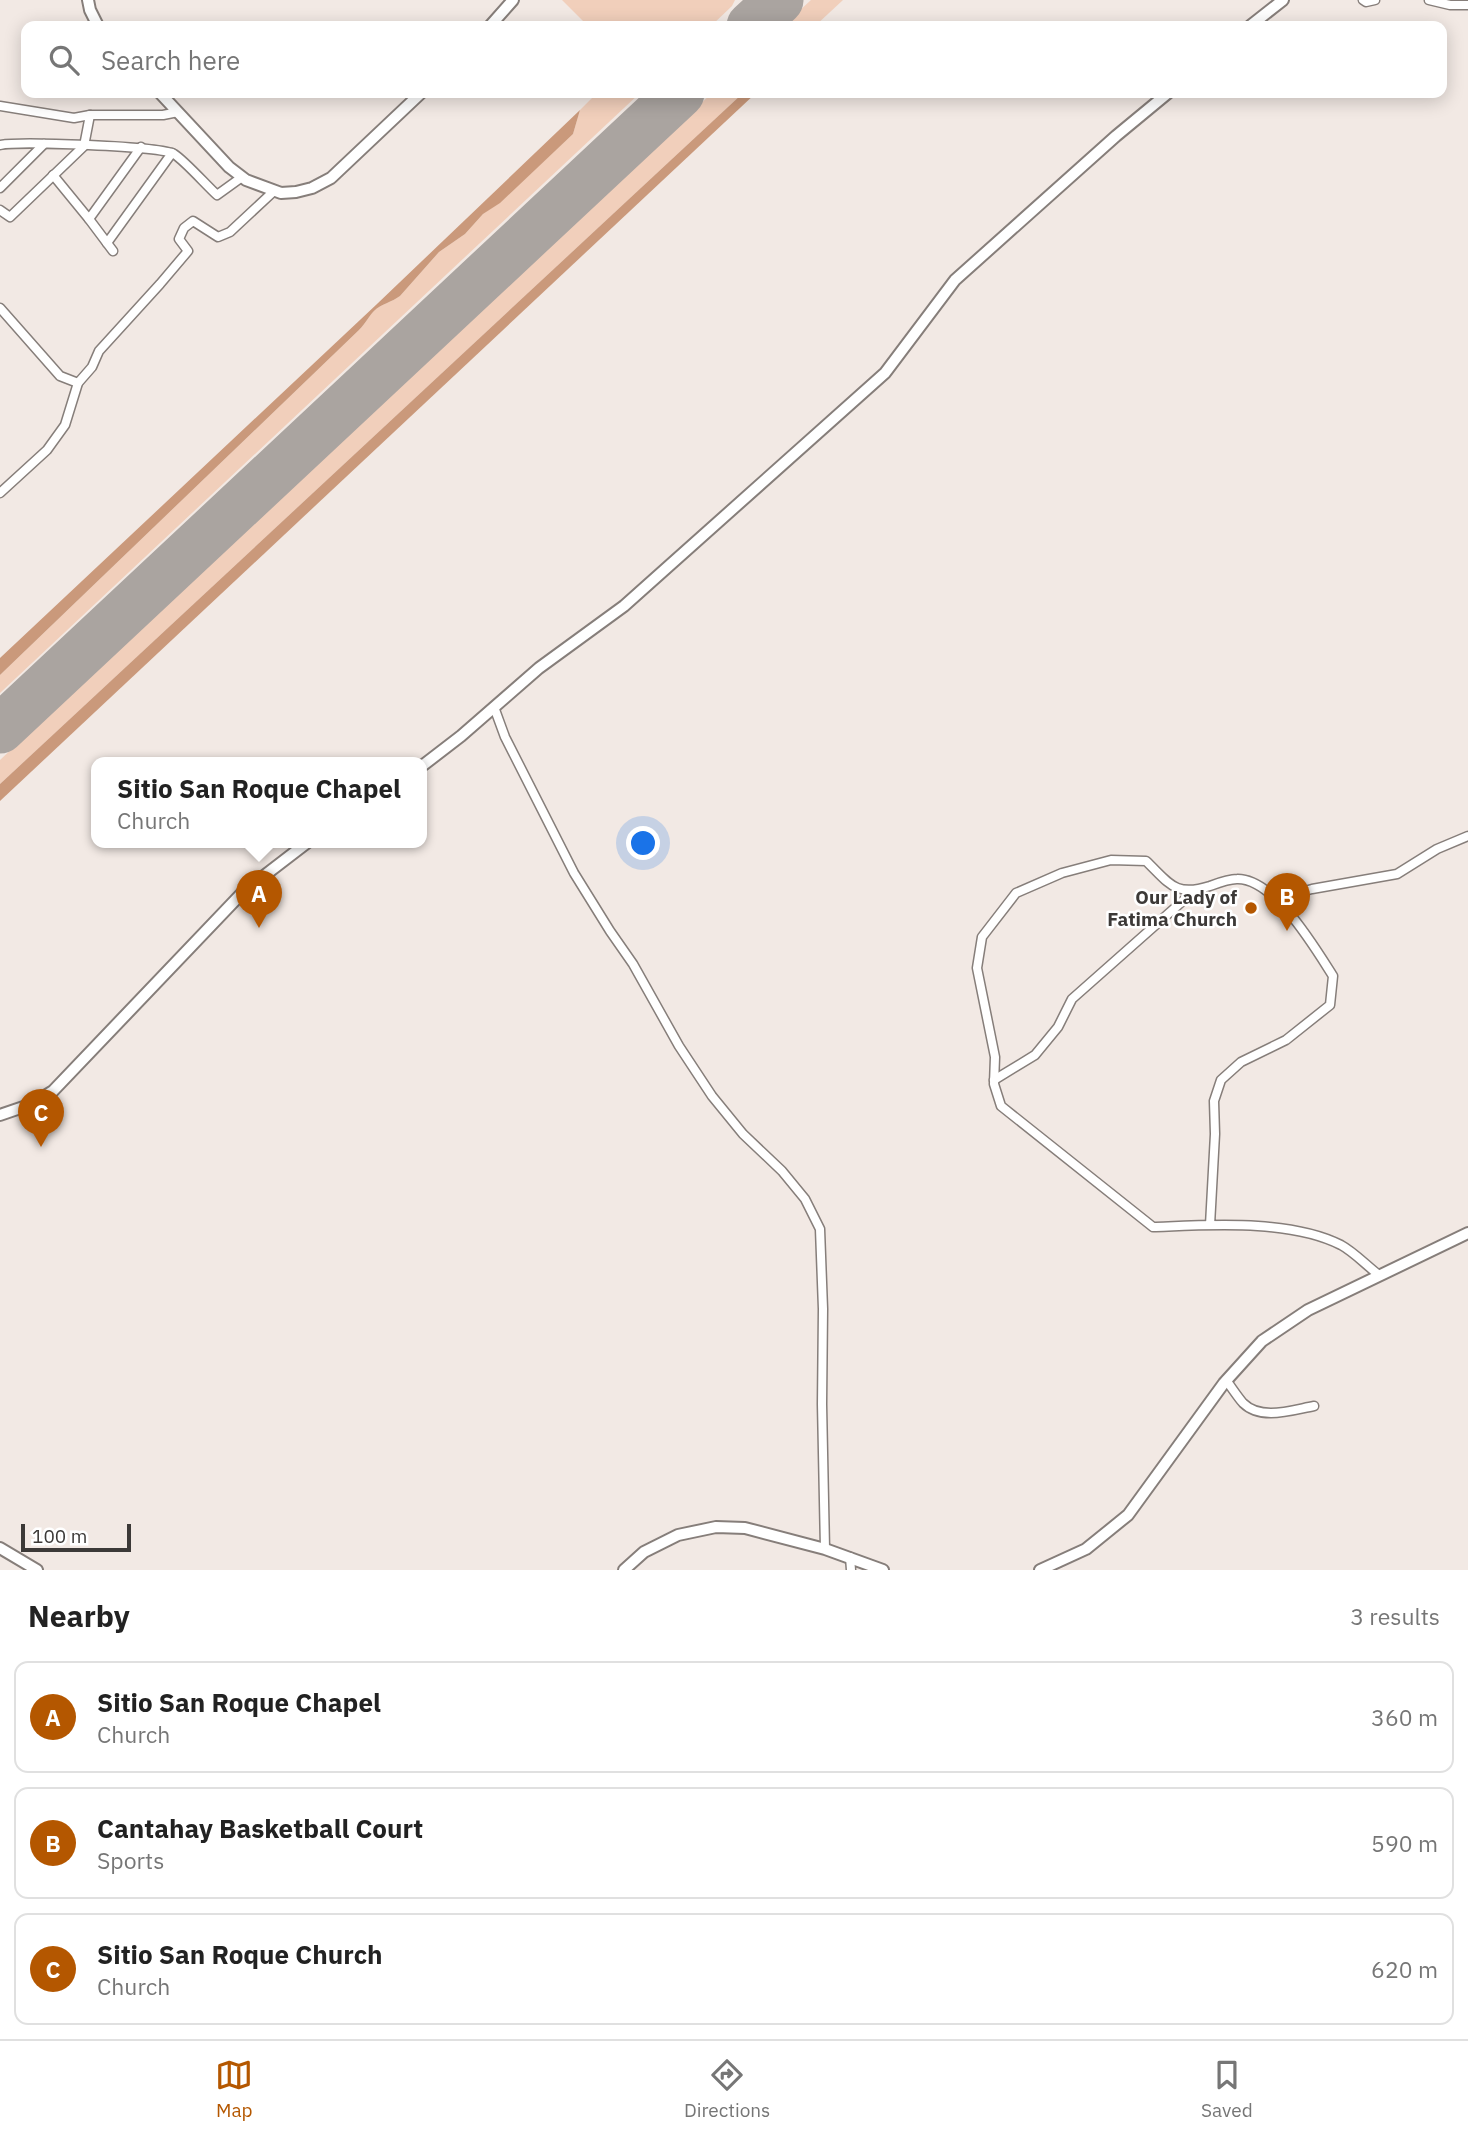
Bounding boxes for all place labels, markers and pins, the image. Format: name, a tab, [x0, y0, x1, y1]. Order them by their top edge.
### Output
pin: A	[236, 870, 282, 928]
pin: B	[1264, 873, 1310, 931]
place label: Our Lady of Fatima Church	[1107, 885, 1237, 931]
marker: Our Lady of Fatima Church	[1243, 900, 1259, 916]
pin: C	[18, 1089, 64, 1147]

